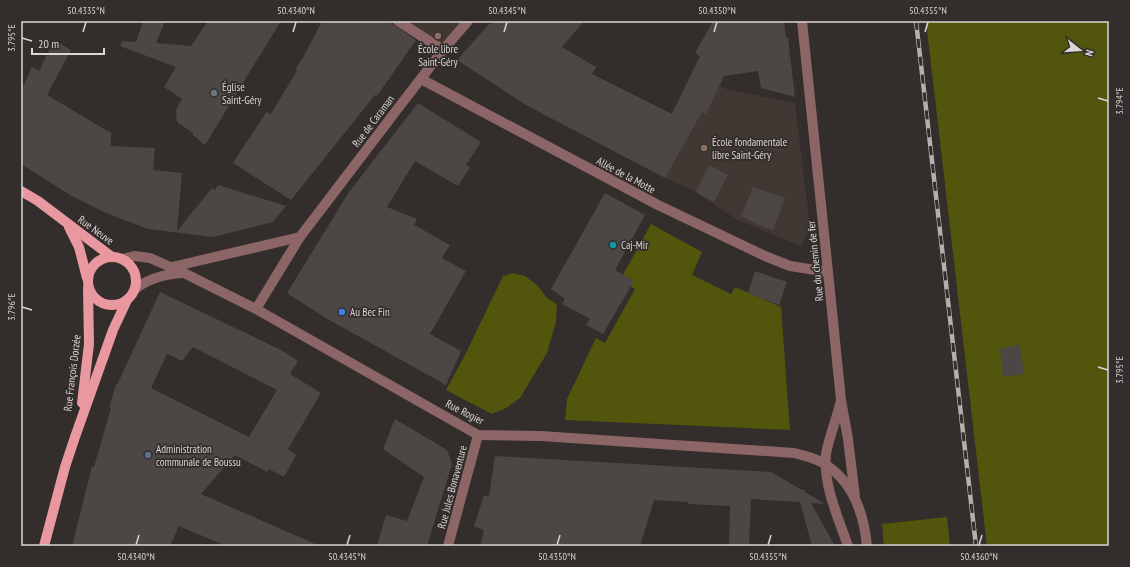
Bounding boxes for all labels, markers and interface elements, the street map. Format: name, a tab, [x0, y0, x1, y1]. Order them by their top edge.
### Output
text: 50.4335°N	[67, 4, 105, 17]
text: 50.4340°N	[277, 4, 315, 17]
text: 50.4345°N	[488, 4, 526, 17]
text: 50.4350°N	[698, 4, 736, 17]
text: 50.4355°N	[909, 4, 947, 17]
text: 3.795°E	[5, 24, 18, 52]
scale bar	[32, 30, 104, 56]
north arrow	[1060, 30, 1100, 70]
marker: École libre Saint-Géry	[433, 31, 443, 41]
text: 20 m	[38, 36, 59, 51]
place label: École libre Saint-Géry	[418, 42, 459, 69]
text: N	[1082, 48, 1097, 58]
place label: Église Saint-Géry	[222, 80, 262, 107]
text: 3.794°E	[1113, 87, 1126, 115]
marker: Église Saint-Géry	[209, 88, 219, 98]
street label: Rue de Caraman	[349, 92, 397, 150]
place label: École fondamentale libre Saint-Géry	[712, 135, 788, 162]
marker: École fondamentale libre Saint-Géry	[699, 143, 709, 153]
street label: Allée de la Motte	[594, 154, 658, 197]
street label: Rue Neuve	[75, 212, 117, 248]
street label: Rue du chemin de fer	[804, 220, 826, 302]
place label: Caj-Mir	[621, 238, 648, 252]
marker: Caj-Mir	[608, 240, 618, 250]
text: 3.796°E	[5, 293, 18, 321]
place label: Au Bec Fin	[350, 305, 390, 319]
marker: Au Bec Fin	[337, 307, 347, 317]
street label: Rue François Dorzée	[60, 333, 84, 412]
text: 3.795°E	[1113, 356, 1126, 384]
street label: Rue Rogier	[443, 396, 487, 428]
place label: Administration communale de Boussu	[156, 442, 241, 469]
street label: Rue Jules Bonaventure	[434, 443, 470, 530]
marker: Administration communale de Boussu	[143, 450, 153, 460]
text: 50.4340°N	[117, 550, 155, 563]
text: 50.4345°N	[328, 550, 366, 563]
text: 50.4350°N	[538, 550, 576, 563]
text: 50.4355°N	[749, 550, 787, 563]
text: 50.4360°N	[960, 550, 998, 563]

